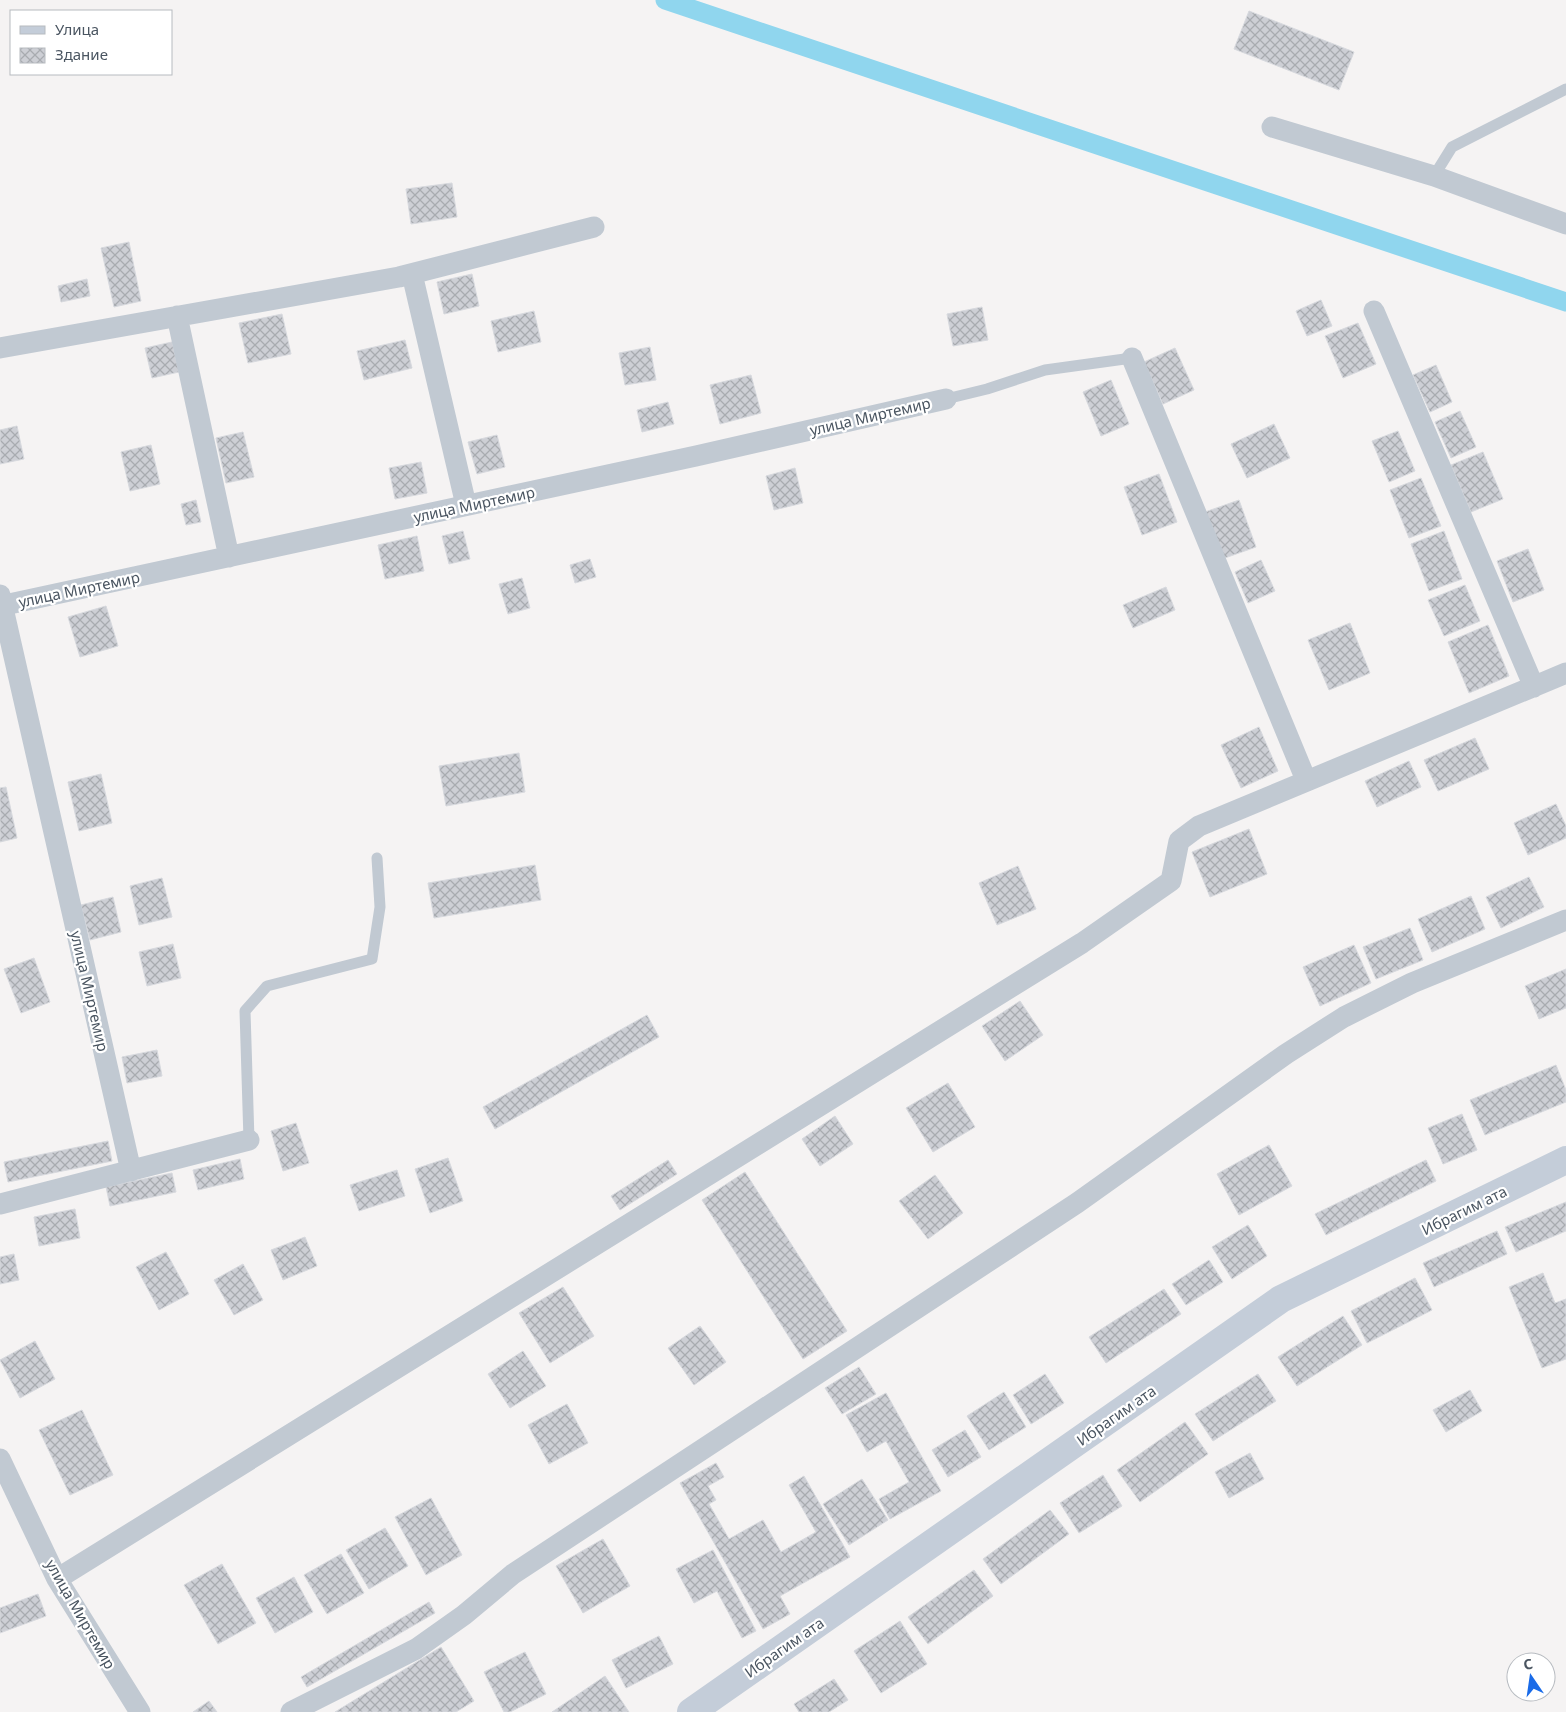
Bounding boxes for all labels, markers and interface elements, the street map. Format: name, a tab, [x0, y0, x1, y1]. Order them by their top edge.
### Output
legend	[10, 10, 172, 75]
text: Улица	[55, 19, 99, 39]
text: Здание	[55, 44, 108, 64]
street label: улица Миртемир	[808, 392, 932, 440]
street label: улица Миртемир	[412, 481, 536, 527]
street label: улица Миртемир	[17, 566, 141, 612]
street label: улица Миртемир	[66, 929, 114, 1053]
street label: Ибрагим ата	[1418, 1181, 1510, 1239]
street label: Ибрагим ата	[1072, 1380, 1160, 1450]
street label: улица Миртемир	[41, 1556, 121, 1672]
street label: Ибрагим ата	[740, 1612, 828, 1682]
north arrow	[1506, 1652, 1556, 1702]
text: С	[1521, 1654, 1535, 1674]

